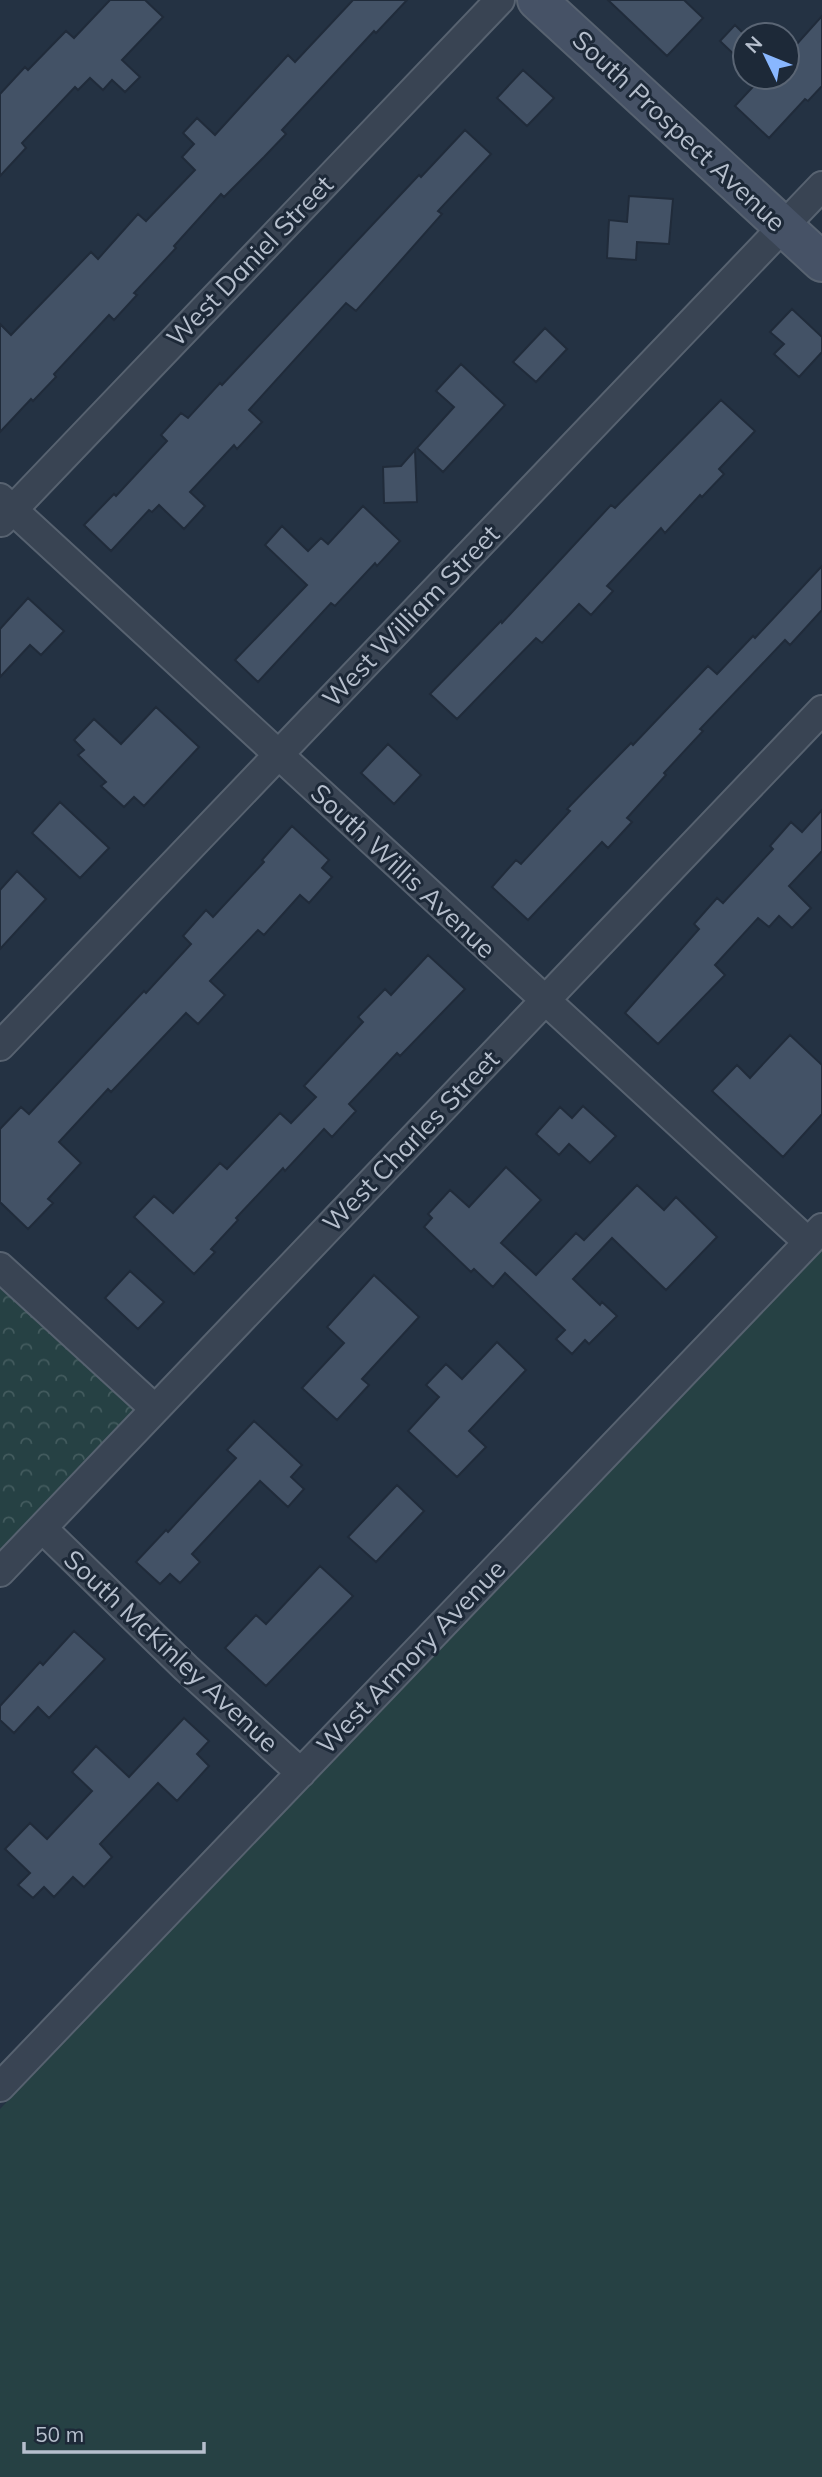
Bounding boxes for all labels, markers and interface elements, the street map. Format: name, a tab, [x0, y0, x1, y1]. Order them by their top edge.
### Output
north arrow	[731, 21, 801, 91]
street label: South Prospect Avenue	[566, 23, 793, 238]
text: N	[740, 31, 767, 58]
street label: West Daniel Street	[159, 168, 340, 353]
street label: West William Street	[315, 518, 506, 714]
street label: South Willis Avenue	[304, 776, 503, 965]
street label: West Charles Street	[315, 1043, 506, 1238]
street label: South McKinley Avenue	[57, 1543, 286, 1759]
street label: West Armory Avenue	[309, 1552, 512, 1761]
scale bar	[24, 2410, 205, 2454]
text: 50 m	[35, 2421, 84, 2447]

